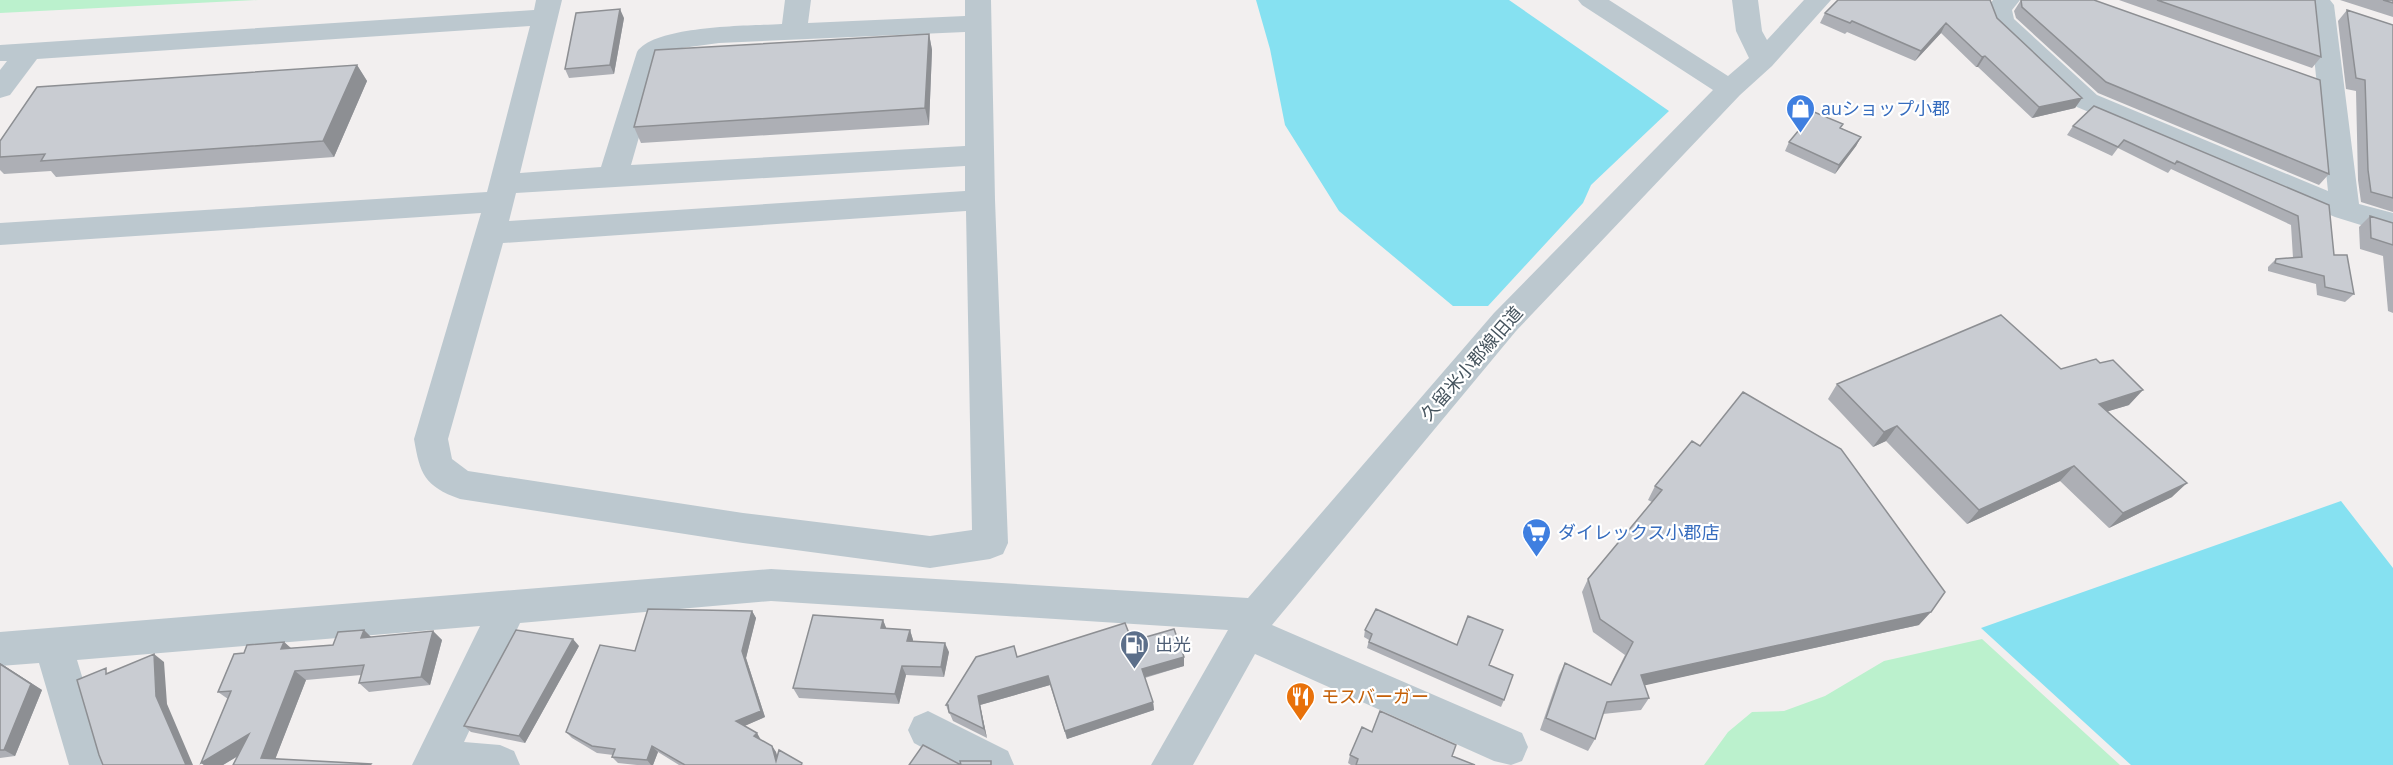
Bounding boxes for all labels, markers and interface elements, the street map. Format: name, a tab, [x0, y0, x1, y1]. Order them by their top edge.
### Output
shop icon: auショップ小郡	[1784, 92, 1816, 134]
place label: auショップ小郡	[1821, 96, 1950, 120]
street label: 久留米小郡線旧道	[1415, 301, 1527, 425]
supermarket icon: ダイレックス小郡店	[1521, 516, 1553, 558]
place label: ダイレックス小郡店	[1558, 520, 1719, 544]
fuel station icon: 出光	[1118, 628, 1150, 670]
place label: 出光	[1155, 632, 1191, 656]
restaurant icon: モスバーガー	[1284, 680, 1316, 722]
place label: モスバーガー	[1321, 684, 1429, 708]

